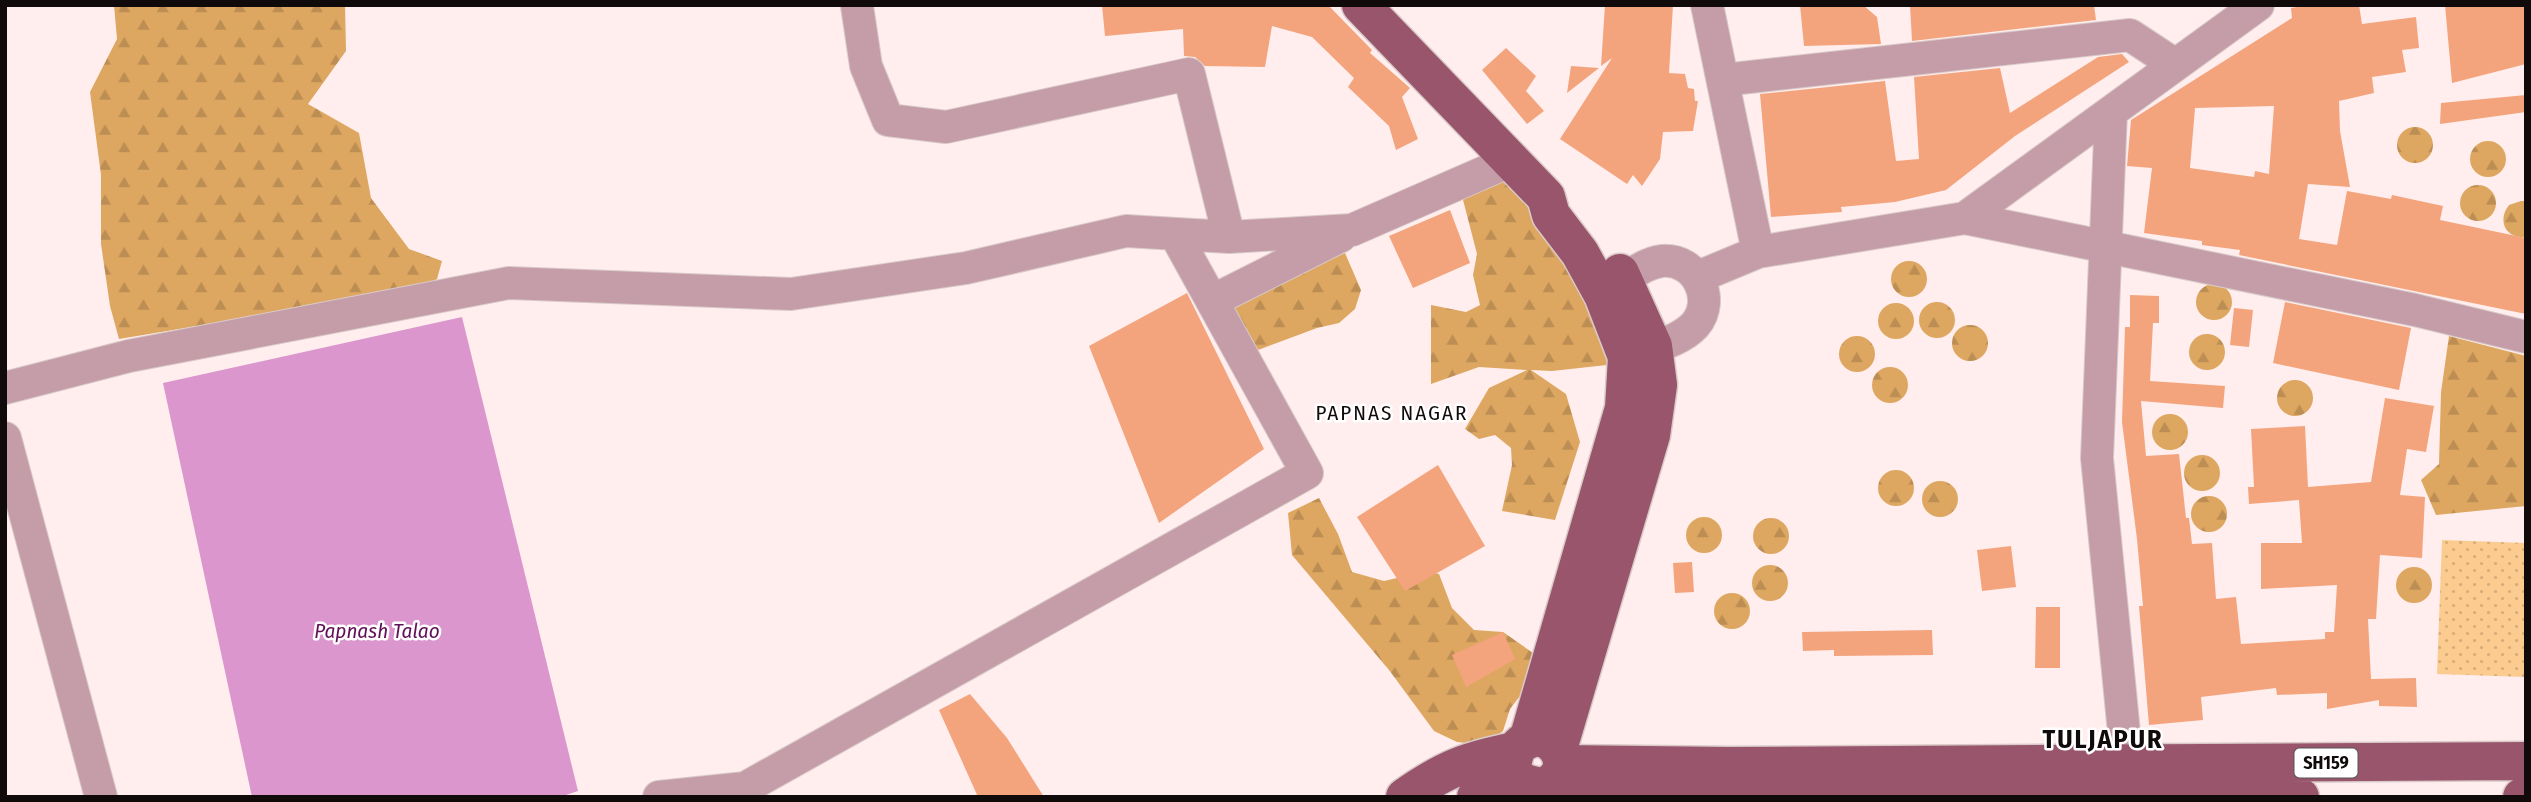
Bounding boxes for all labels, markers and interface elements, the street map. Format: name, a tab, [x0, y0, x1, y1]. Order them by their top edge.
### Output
district label: PAPNAS NAGAR	[1315, 400, 1469, 426]
water label: Papnash Talao	[314, 618, 440, 644]
district label: TULJAPUR	[2042, 724, 2164, 755]
road number: SH159	[2294, 748, 2358, 778]

